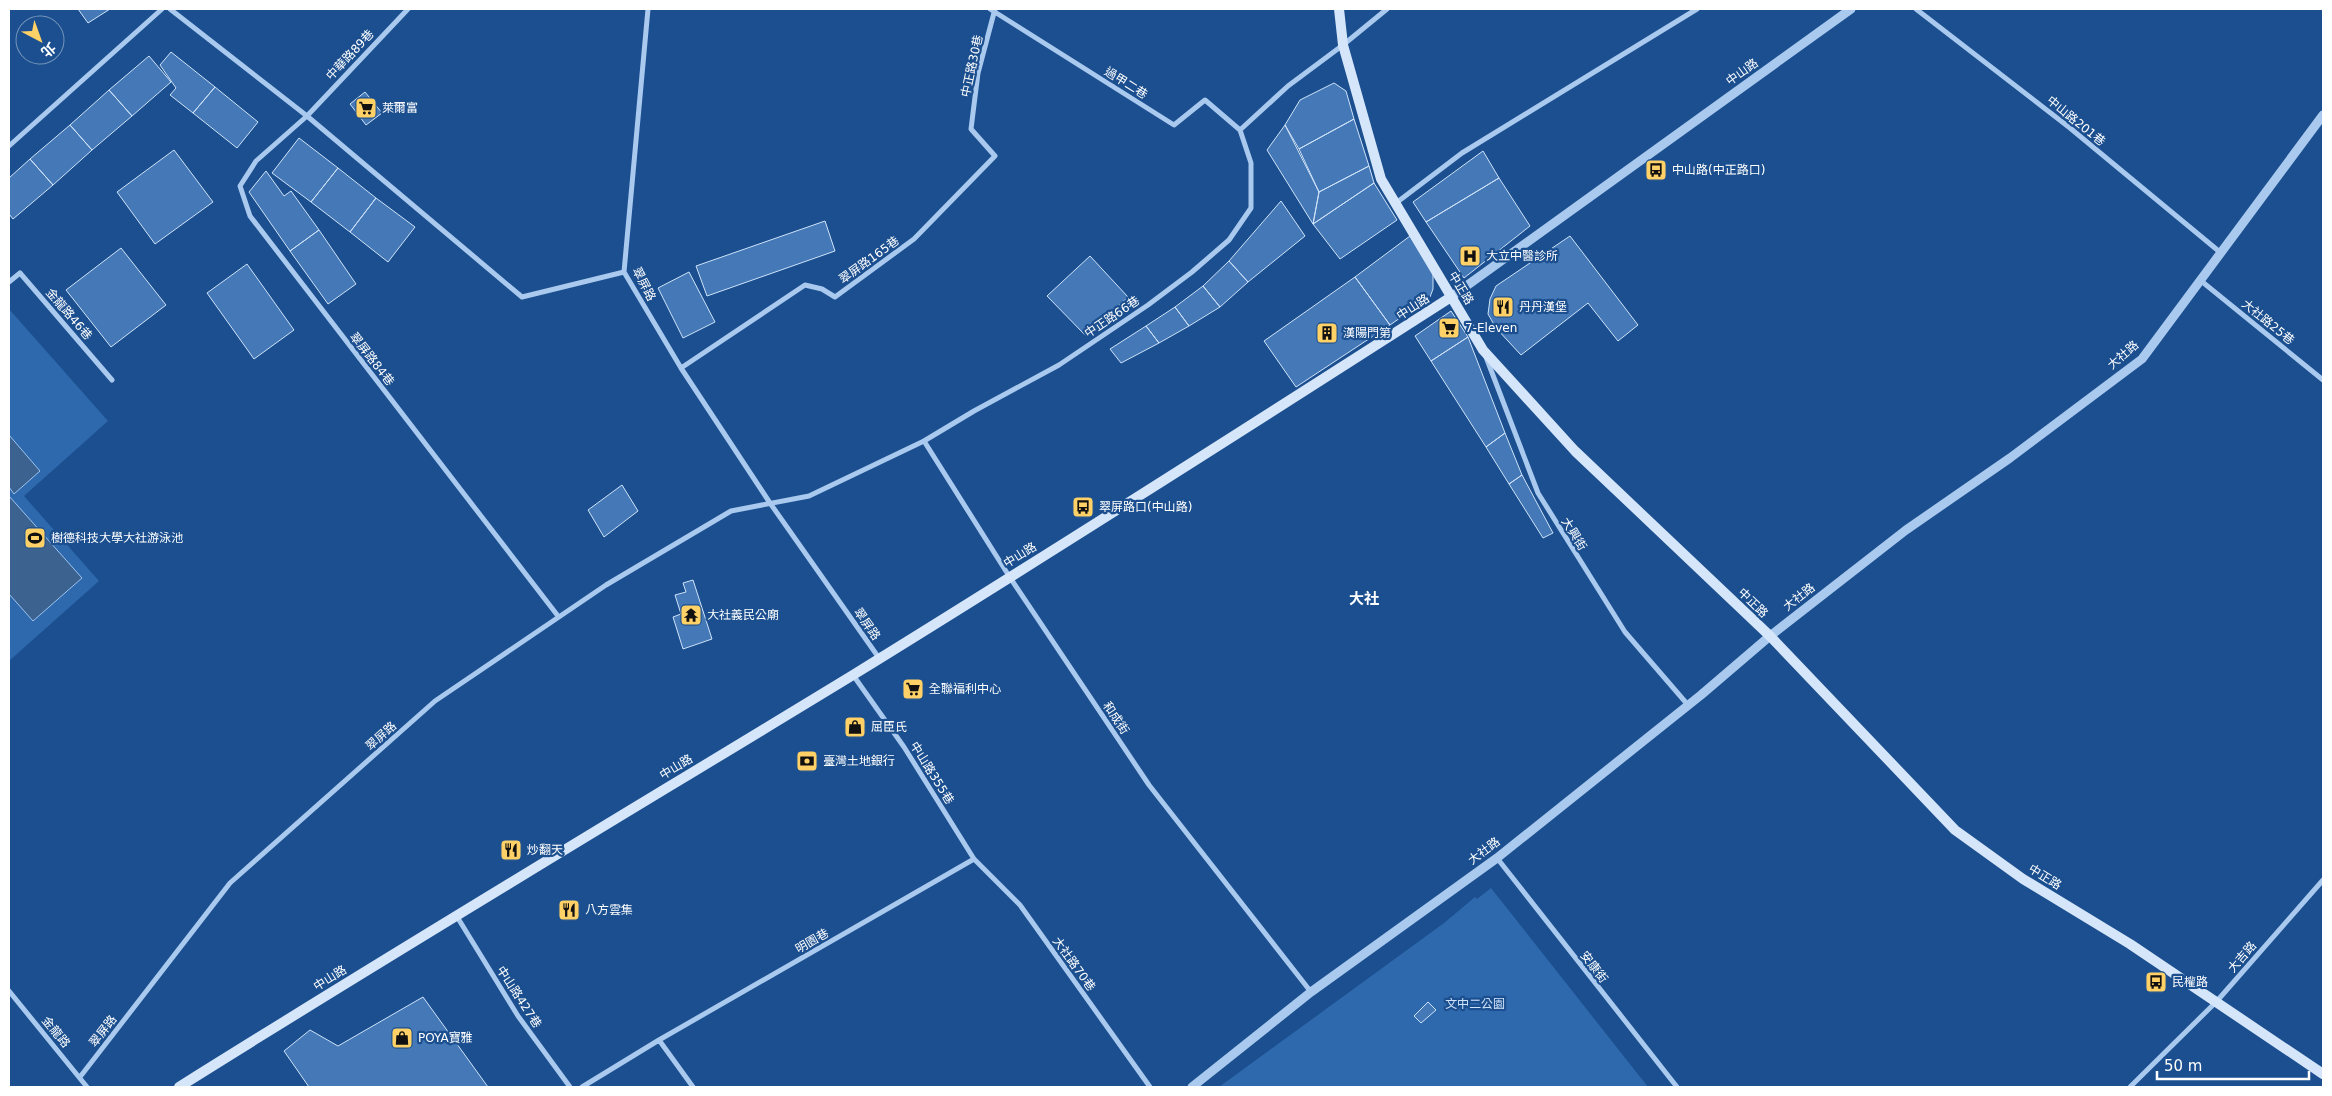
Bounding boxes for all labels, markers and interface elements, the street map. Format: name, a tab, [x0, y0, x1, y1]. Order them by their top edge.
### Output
north arrow	[15, 15, 65, 65]
street label: 中華路89巷	[323, 27, 377, 83]
street label: 中正路30巷	[959, 34, 985, 98]
text: 北	[38, 39, 59, 60]
street label: 中山路	[1723, 56, 1761, 88]
street label: 過甲二巷	[1102, 64, 1150, 102]
street label: 中山路201巷	[2044, 93, 2108, 149]
supermarket icon: 萊爾富	[354, 96, 378, 120]
place label: 萊爾富	[382, 101, 418, 115]
bus stop icon: 中山路(中正路口)	[1644, 158, 1668, 182]
place label: 中山路(中正路口)	[1672, 163, 1765, 177]
street label: 翠屏路165巷	[836, 233, 902, 287]
hospital icon: 大立中醫診所	[1458, 244, 1482, 268]
place label: 大立中醫診所	[1486, 249, 1558, 263]
street label: 翠屏路	[630, 265, 658, 303]
street label: 中正路	[1446, 269, 1476, 307]
street label: 金龍路46巷	[43, 286, 95, 342]
street label: 中山路	[1394, 291, 1432, 323]
street label: 中正路66巷	[1082, 294, 1142, 340]
restaurant icon: 丹丹漢堡	[1491, 295, 1515, 319]
street label: 大社路25巷	[2239, 297, 2297, 347]
place label: 丹丹漢堡	[1519, 300, 1567, 314]
supermarket icon: 7-Eleven	[1437, 316, 1461, 340]
building icon: 漢陽門第	[1315, 321, 1339, 345]
place label: 7-Eleven	[1465, 321, 1517, 335]
place label: 漢陽門第	[1343, 326, 1391, 340]
street label: 翠屏路84巷	[347, 330, 397, 388]
street label: 大社路	[2105, 338, 2141, 372]
bus stop icon: 翠屏路口(中山路)	[1071, 495, 1095, 519]
place label: 翠屏路口(中山路)	[1099, 500, 1192, 514]
street label: 大興街	[1559, 515, 1589, 553]
sports icon: 樹德科技大學大社游泳池	[23, 526, 47, 550]
place label: 樹德科技大學大社游泳池	[51, 531, 183, 545]
street label: 中山路	[1001, 540, 1039, 570]
street label: 大社路	[1781, 580, 1817, 614]
street label: 中正路	[1735, 585, 1771, 621]
district label: 大社	[1349, 590, 1379, 608]
temple icon: 大社義民公廟	[679, 603, 703, 627]
street label: 翠屏路	[851, 605, 883, 643]
place label: 大社義民公廟	[707, 608, 779, 622]
supermarket icon: 全聯福利中心	[901, 677, 925, 701]
place label: 全聯福利中心	[929, 682, 1001, 696]
street label: 和成街	[1100, 699, 1132, 737]
shop icon: 屈臣氏	[843, 715, 867, 739]
street label: 翠屏路	[363, 719, 399, 753]
place label: 屈臣氏	[871, 720, 907, 734]
street label: 中山路355巷	[907, 739, 957, 807]
bank icon: 臺灣土地銀行	[795, 749, 819, 773]
street label: 中山路	[657, 752, 695, 782]
place label: 臺灣土地銀行	[823, 754, 895, 768]
street label: 大社路	[1465, 835, 1503, 867]
restaurant icon: 炒翻天	[499, 838, 523, 862]
place label: 炒翻天	[527, 843, 563, 857]
street label: 中正路	[2026, 862, 2064, 892]
restaurant icon: 八方雲集	[557, 898, 581, 922]
place label: 八方雲集	[585, 903, 633, 917]
street label: 明園巷	[793, 926, 831, 956]
street label: 大社路70巷	[1050, 934, 1098, 994]
street label: 大吉路	[2225, 939, 2259, 975]
street label: 安康街	[1577, 949, 1611, 985]
street label: 中山路	[311, 963, 349, 993]
street label: 中山路427巷	[494, 963, 544, 1031]
bus stop icon: 民權路	[2144, 970, 2168, 994]
place label: 民權路	[2172, 975, 2208, 989]
park label: 文中二公園	[1445, 997, 1505, 1011]
street label: 翠屏路	[86, 1013, 120, 1049]
street label: 金龍路	[39, 1014, 73, 1050]
shop icon: POYA寶雅	[390, 1026, 414, 1050]
place label: POYA寶雅	[418, 1031, 473, 1045]
scale bar	[2157, 1048, 2310, 1080]
text: 50 m	[2164, 1057, 2202, 1075]

